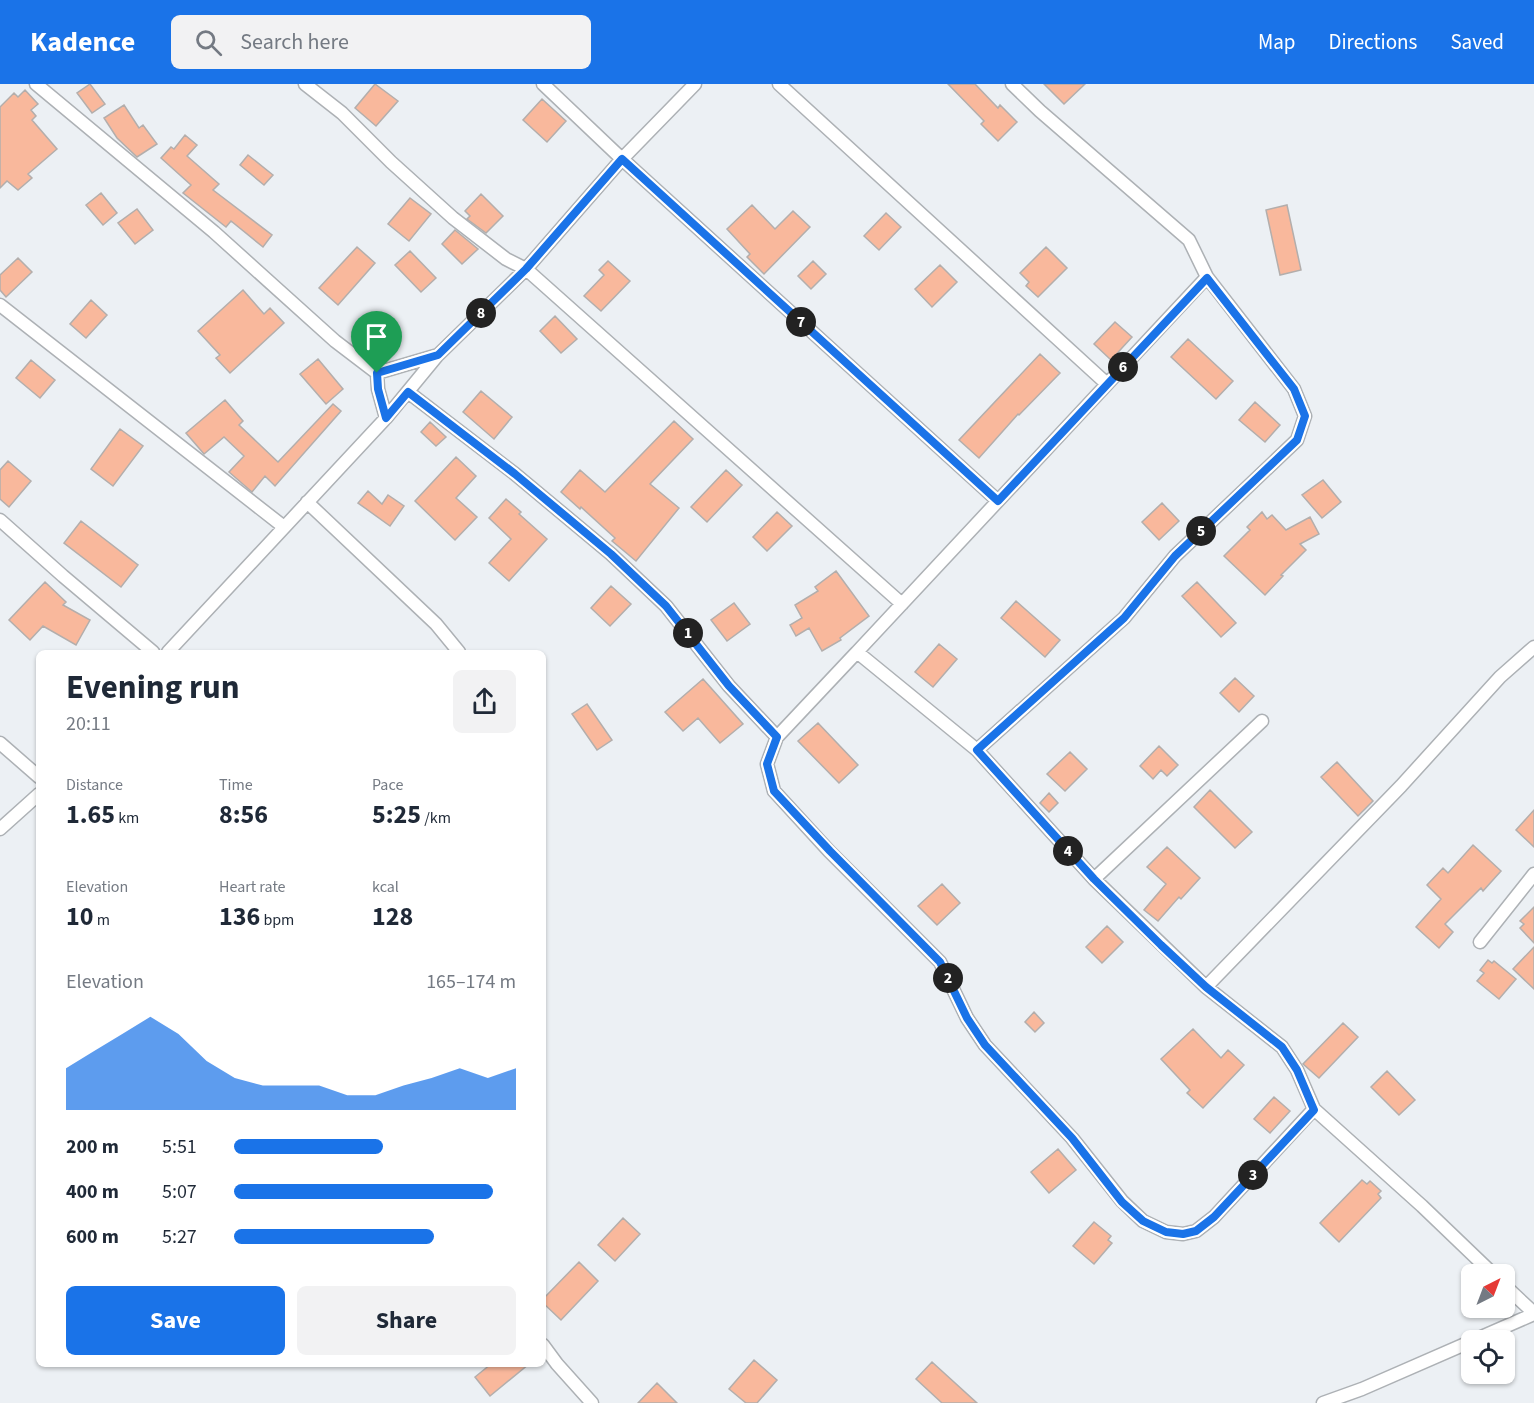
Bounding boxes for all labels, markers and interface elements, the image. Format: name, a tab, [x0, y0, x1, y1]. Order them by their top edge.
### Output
search box	[171, 15, 591, 69]
text: Kadence	[30, 22, 135, 62]
icon: search	[192, 26, 225, 59]
text: Search here	[240, 26, 349, 58]
text: Map	[1258, 27, 1296, 57]
text: Directions	[1329, 27, 1417, 57]
text: Saved	[1450, 27, 1504, 57]
pin: 8	[466, 298, 496, 328]
text: 8	[477, 302, 485, 324]
pin: 7	[786, 307, 816, 337]
pin	[351, 311, 402, 373]
text: 7	[797, 311, 805, 333]
icon: arrive	[360, 320, 393, 353]
pin: 6	[1108, 352, 1138, 382]
text: 6	[1119, 356, 1127, 378]
pin: 5	[1186, 516, 1216, 546]
text: 5	[1197, 520, 1205, 542]
pin: 1	[673, 618, 703, 648]
text: 1	[684, 622, 692, 644]
text: Evening run	[66, 664, 240, 711]
button: share	[453, 670, 516, 733]
text: 20:11	[66, 710, 111, 738]
text: Distance	[66, 774, 123, 796]
text: Time	[219, 774, 253, 796]
text: Pace	[372, 774, 403, 796]
text: 1.65	[66, 796, 115, 833]
text: 8:56	[219, 796, 268, 833]
text: 5:25	[372, 796, 421, 833]
text: km	[115, 807, 139, 829]
text: /km	[421, 807, 451, 829]
pin: 4	[1053, 836, 1083, 866]
text: 4	[1064, 840, 1072, 862]
text: Elevation	[66, 876, 128, 898]
text: Heart rate	[219, 876, 286, 898]
text: kcal	[372, 876, 399, 898]
text: 10	[66, 898, 93, 935]
text: 136	[219, 898, 260, 935]
text: 128	[372, 898, 413, 935]
text: m	[93, 909, 110, 931]
text: bpm	[260, 909, 294, 931]
pin: 2	[933, 963, 963, 993]
text: 2	[944, 967, 952, 989]
text: Elevation	[66, 968, 144, 996]
text: 165–174 m	[426, 968, 516, 996]
text: 200 m	[66, 1133, 119, 1161]
text: 5:51	[162, 1133, 197, 1161]
pin: 3	[1238, 1160, 1268, 1190]
text: 3	[1249, 1164, 1257, 1186]
text: 400 m	[66, 1178, 119, 1206]
text: 5:07	[162, 1178, 197, 1206]
text: 600 m	[66, 1223, 119, 1251]
text: 5:27	[162, 1223, 197, 1251]
north arrow	[1461, 1264, 1515, 1318]
map controls	[1461, 1264, 1515, 1384]
button: Save	[66, 1286, 285, 1355]
button: Share	[297, 1286, 516, 1355]
button: locate	[1461, 1330, 1515, 1384]

